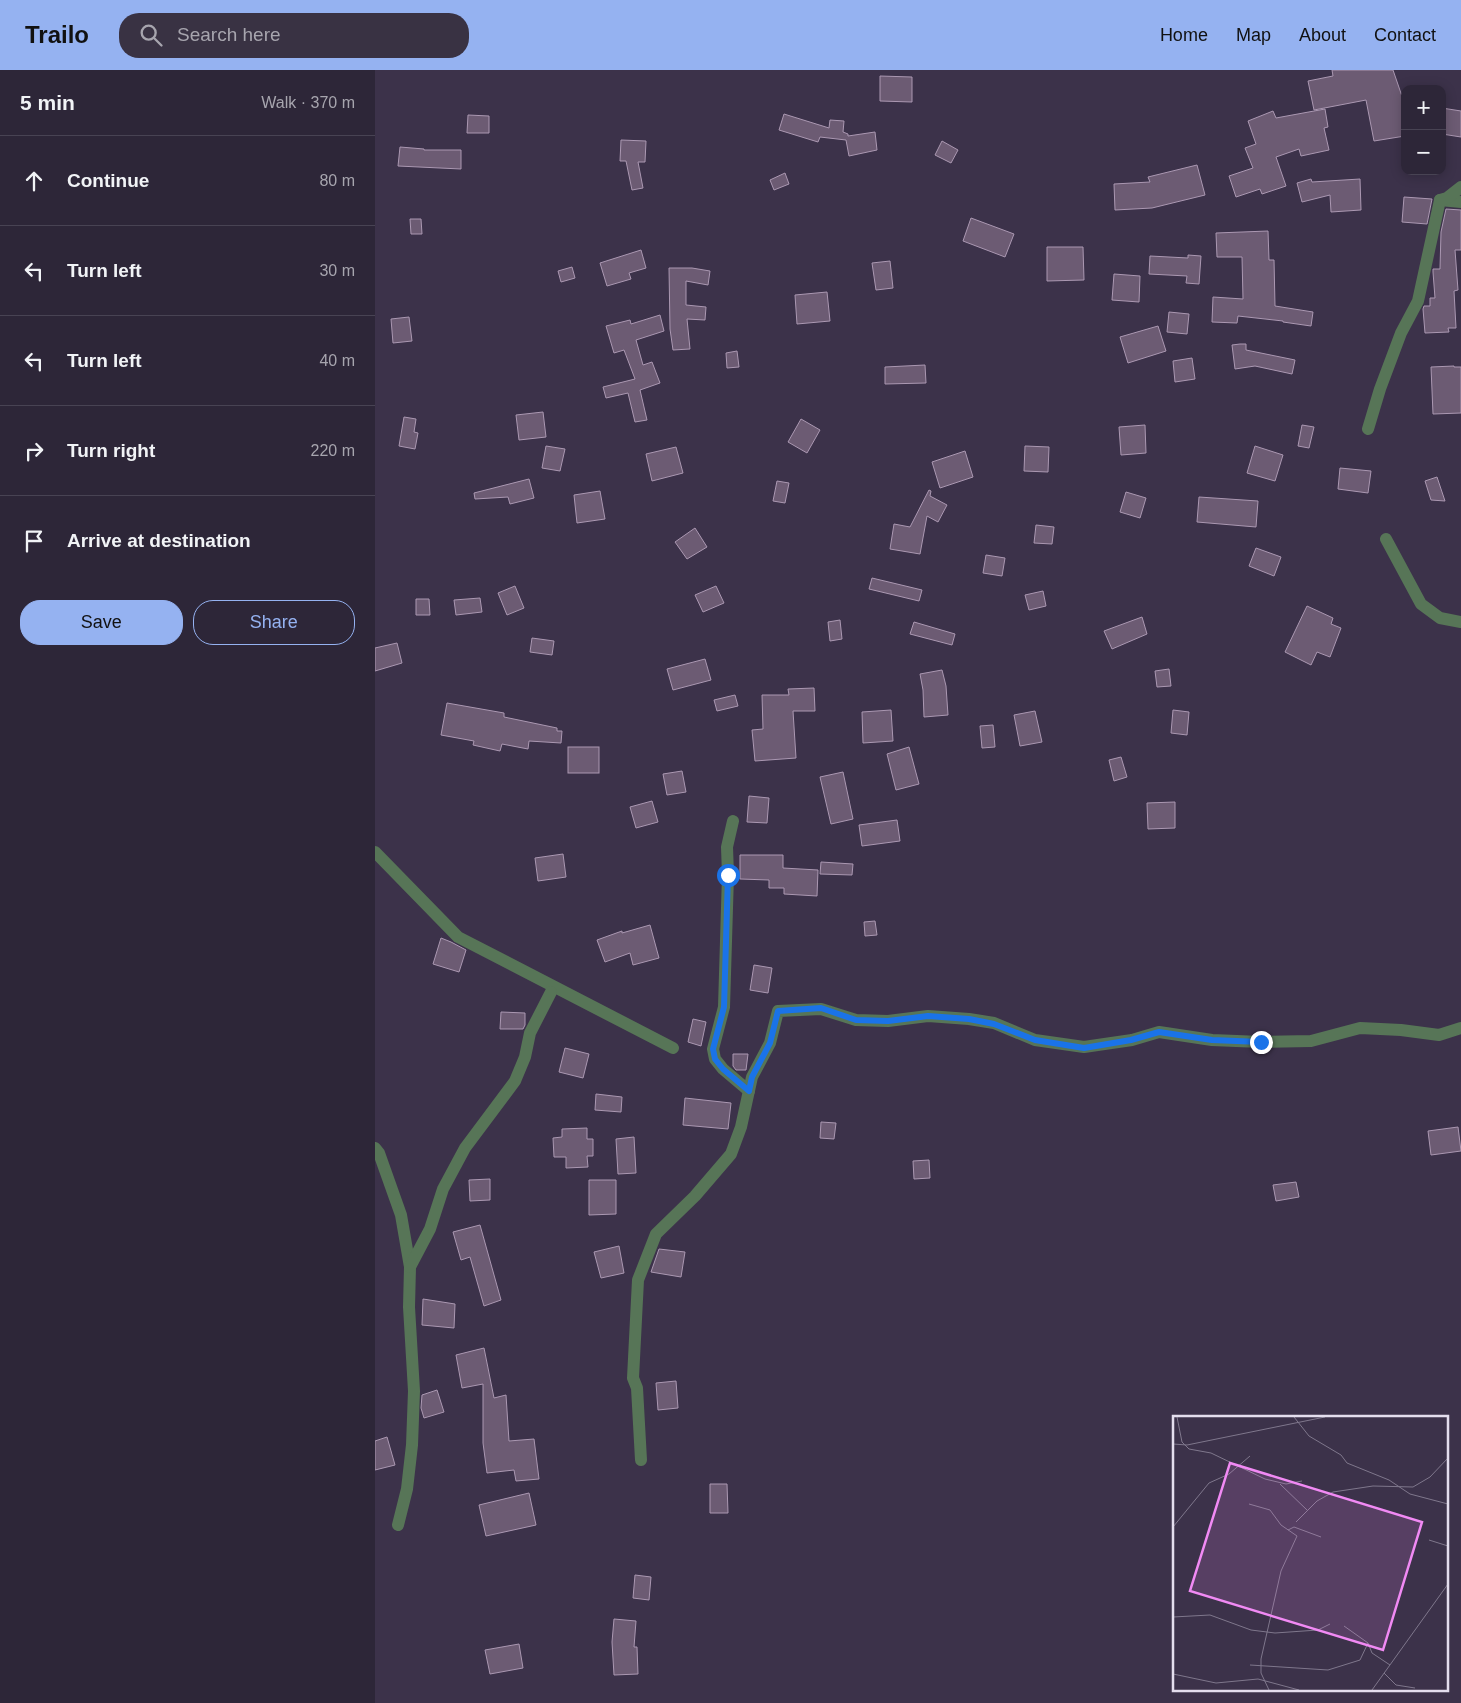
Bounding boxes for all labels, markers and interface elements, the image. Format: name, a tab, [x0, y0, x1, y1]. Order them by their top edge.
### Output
search box	[119, 13, 469, 58]
text: Trailo	[25, 21, 89, 48]
icon: search	[137, 21, 165, 49]
text: Search here	[177, 24, 281, 45]
text: Home	[1160, 25, 1208, 45]
text: Map	[1236, 25, 1271, 45]
text: About	[1299, 25, 1346, 45]
text: Contact	[1374, 25, 1436, 45]
map controls	[1401, 85, 1446, 175]
button: +	[1401, 85, 1446, 130]
text: 5 min	[20, 91, 75, 114]
text: Walk · 370 m	[261, 94, 355, 111]
button: −	[1401, 130, 1446, 175]
icon: ahead	[20, 167, 48, 195]
text: Continue	[67, 170, 149, 191]
text: 80 m	[319, 172, 355, 189]
icon: left	[20, 257, 48, 285]
text: Turn left	[67, 260, 142, 281]
text: 30 m	[319, 262, 355, 279]
icon: left	[20, 347, 48, 375]
text: Turn left	[67, 350, 142, 371]
text: 40 m	[319, 352, 355, 369]
icon: right	[20, 437, 48, 465]
text: Turn right	[67, 440, 155, 461]
text: 220 m	[311, 442, 355, 459]
icon: arrive	[20, 527, 48, 555]
text: Arrive at destination	[67, 530, 251, 551]
button: Save	[20, 600, 183, 645]
button: Share	[193, 600, 355, 645]
route start	[717, 864, 740, 887]
route end	[1250, 1031, 1273, 1054]
inset map	[1173, 1416, 1449, 1690]

